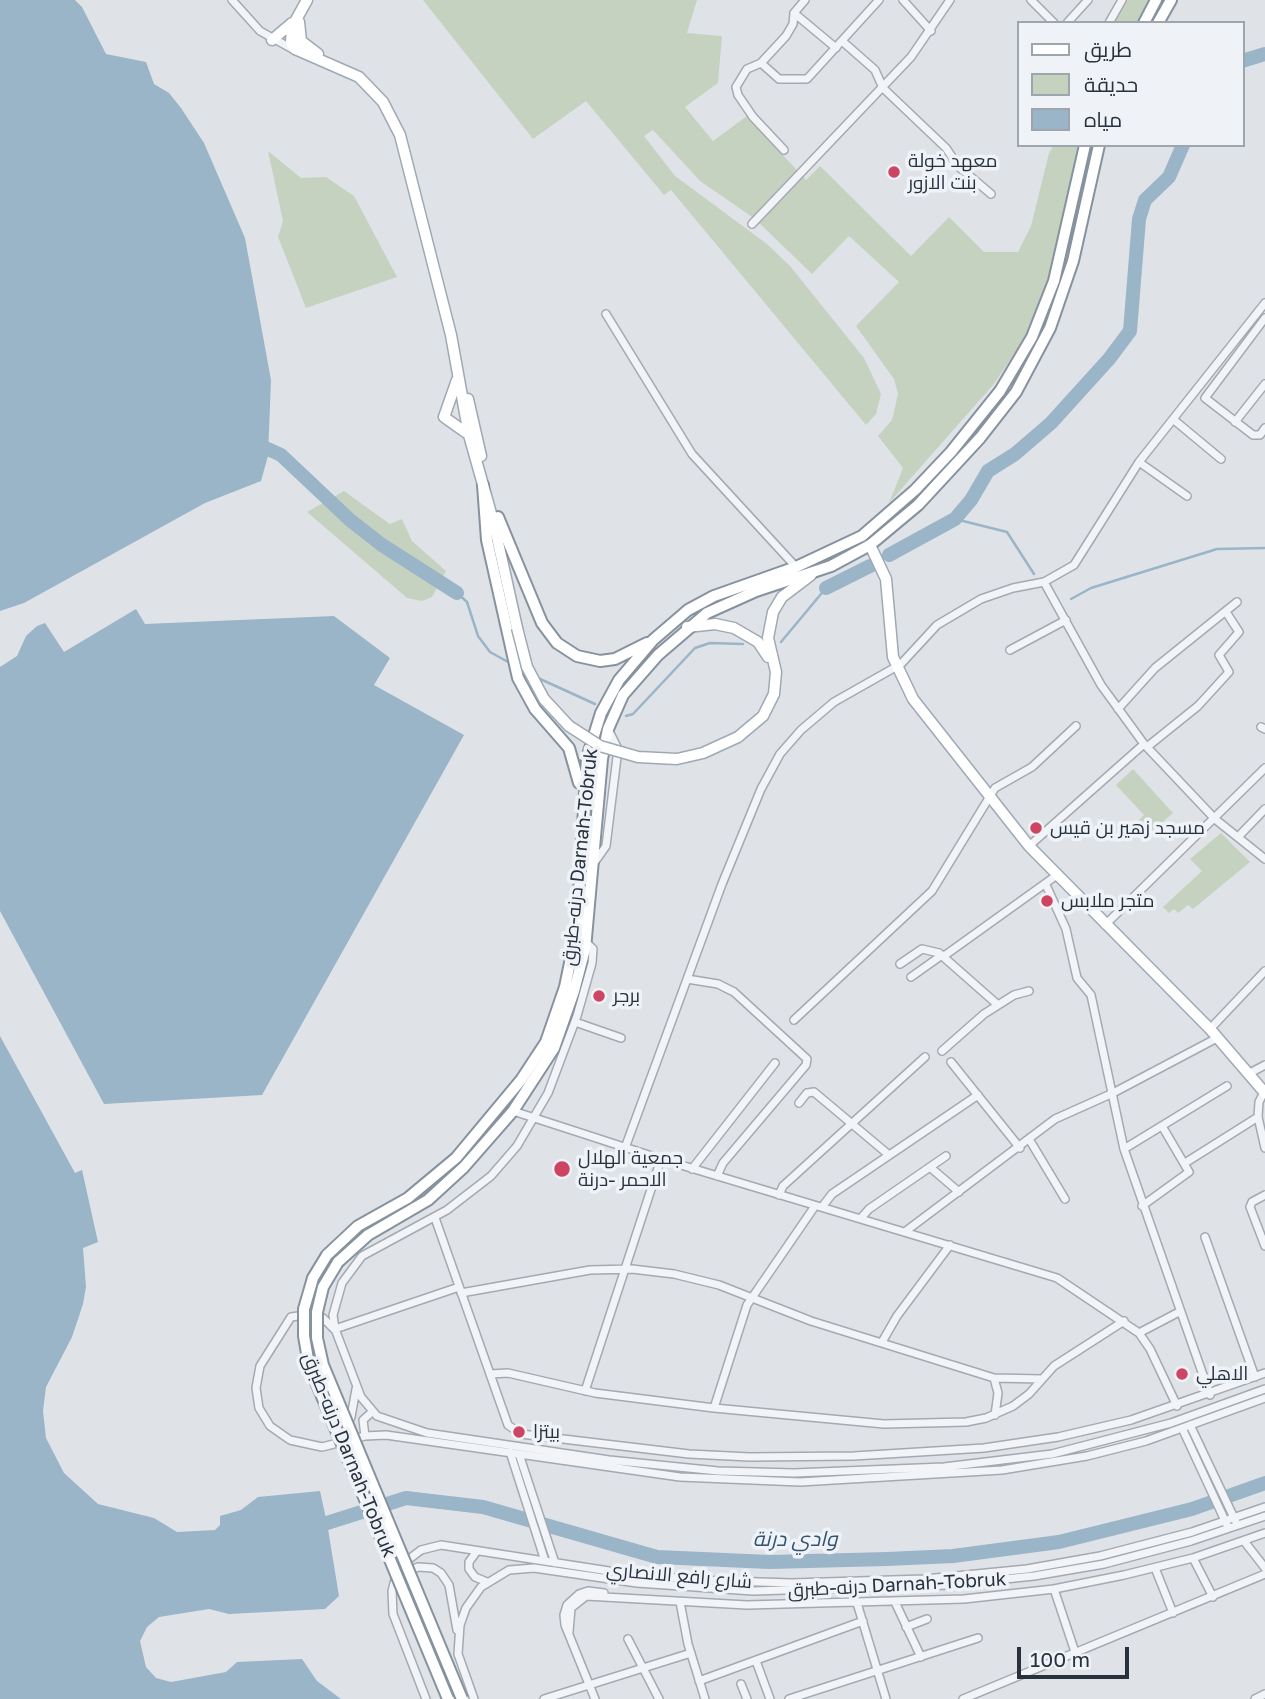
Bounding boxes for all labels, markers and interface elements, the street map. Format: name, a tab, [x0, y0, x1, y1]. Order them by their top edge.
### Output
legend	[1016, 21, 1244, 147]
text: طريق	[1084, 36, 1132, 62]
text: حديقة	[1084, 71, 1138, 97]
text: مياه	[1084, 106, 1122, 132]
place label: معهد خولة بنت الازور	[908, 150, 997, 194]
marker: معهد خولة بنت الازور	[886, 164, 902, 180]
street label: درنه-طبرق Darnah-Tobruk	[557, 747, 603, 967]
place label: مسجد زهير بن قيس	[1050, 817, 1205, 839]
marker: مسجد زهير بن قيس	[1028, 820, 1044, 836]
place label: متجر ملابس	[1061, 890, 1154, 912]
marker: متجر ملابس	[1039, 893, 1055, 909]
place label: برجر	[613, 985, 640, 1007]
marker: برجر	[591, 988, 607, 1004]
place label: جمعية الهلال الاحمر -درنة	[578, 1147, 683, 1191]
marker: جمعية الهلال الاحمر -درنة	[552, 1159, 572, 1179]
street label: درنه-طبرق Darnah-Tobruk	[297, 1349, 401, 1561]
place label: الاهلي	[1196, 1363, 1248, 1385]
marker: الاهلي	[1174, 1366, 1190, 1382]
place label: بيتزا	[533, 1421, 560, 1443]
marker: بيتزا	[511, 1424, 527, 1440]
water label: وادي درنة	[753, 1526, 837, 1552]
street label: شارع رافع الانصاري	[605, 1558, 753, 1594]
street label: درنه-طبرق Darnah-Tobruk	[787, 1568, 1007, 1602]
scale bar	[1020, 1632, 1132, 1676]
text: 100 m	[1030, 1646, 1090, 1672]

